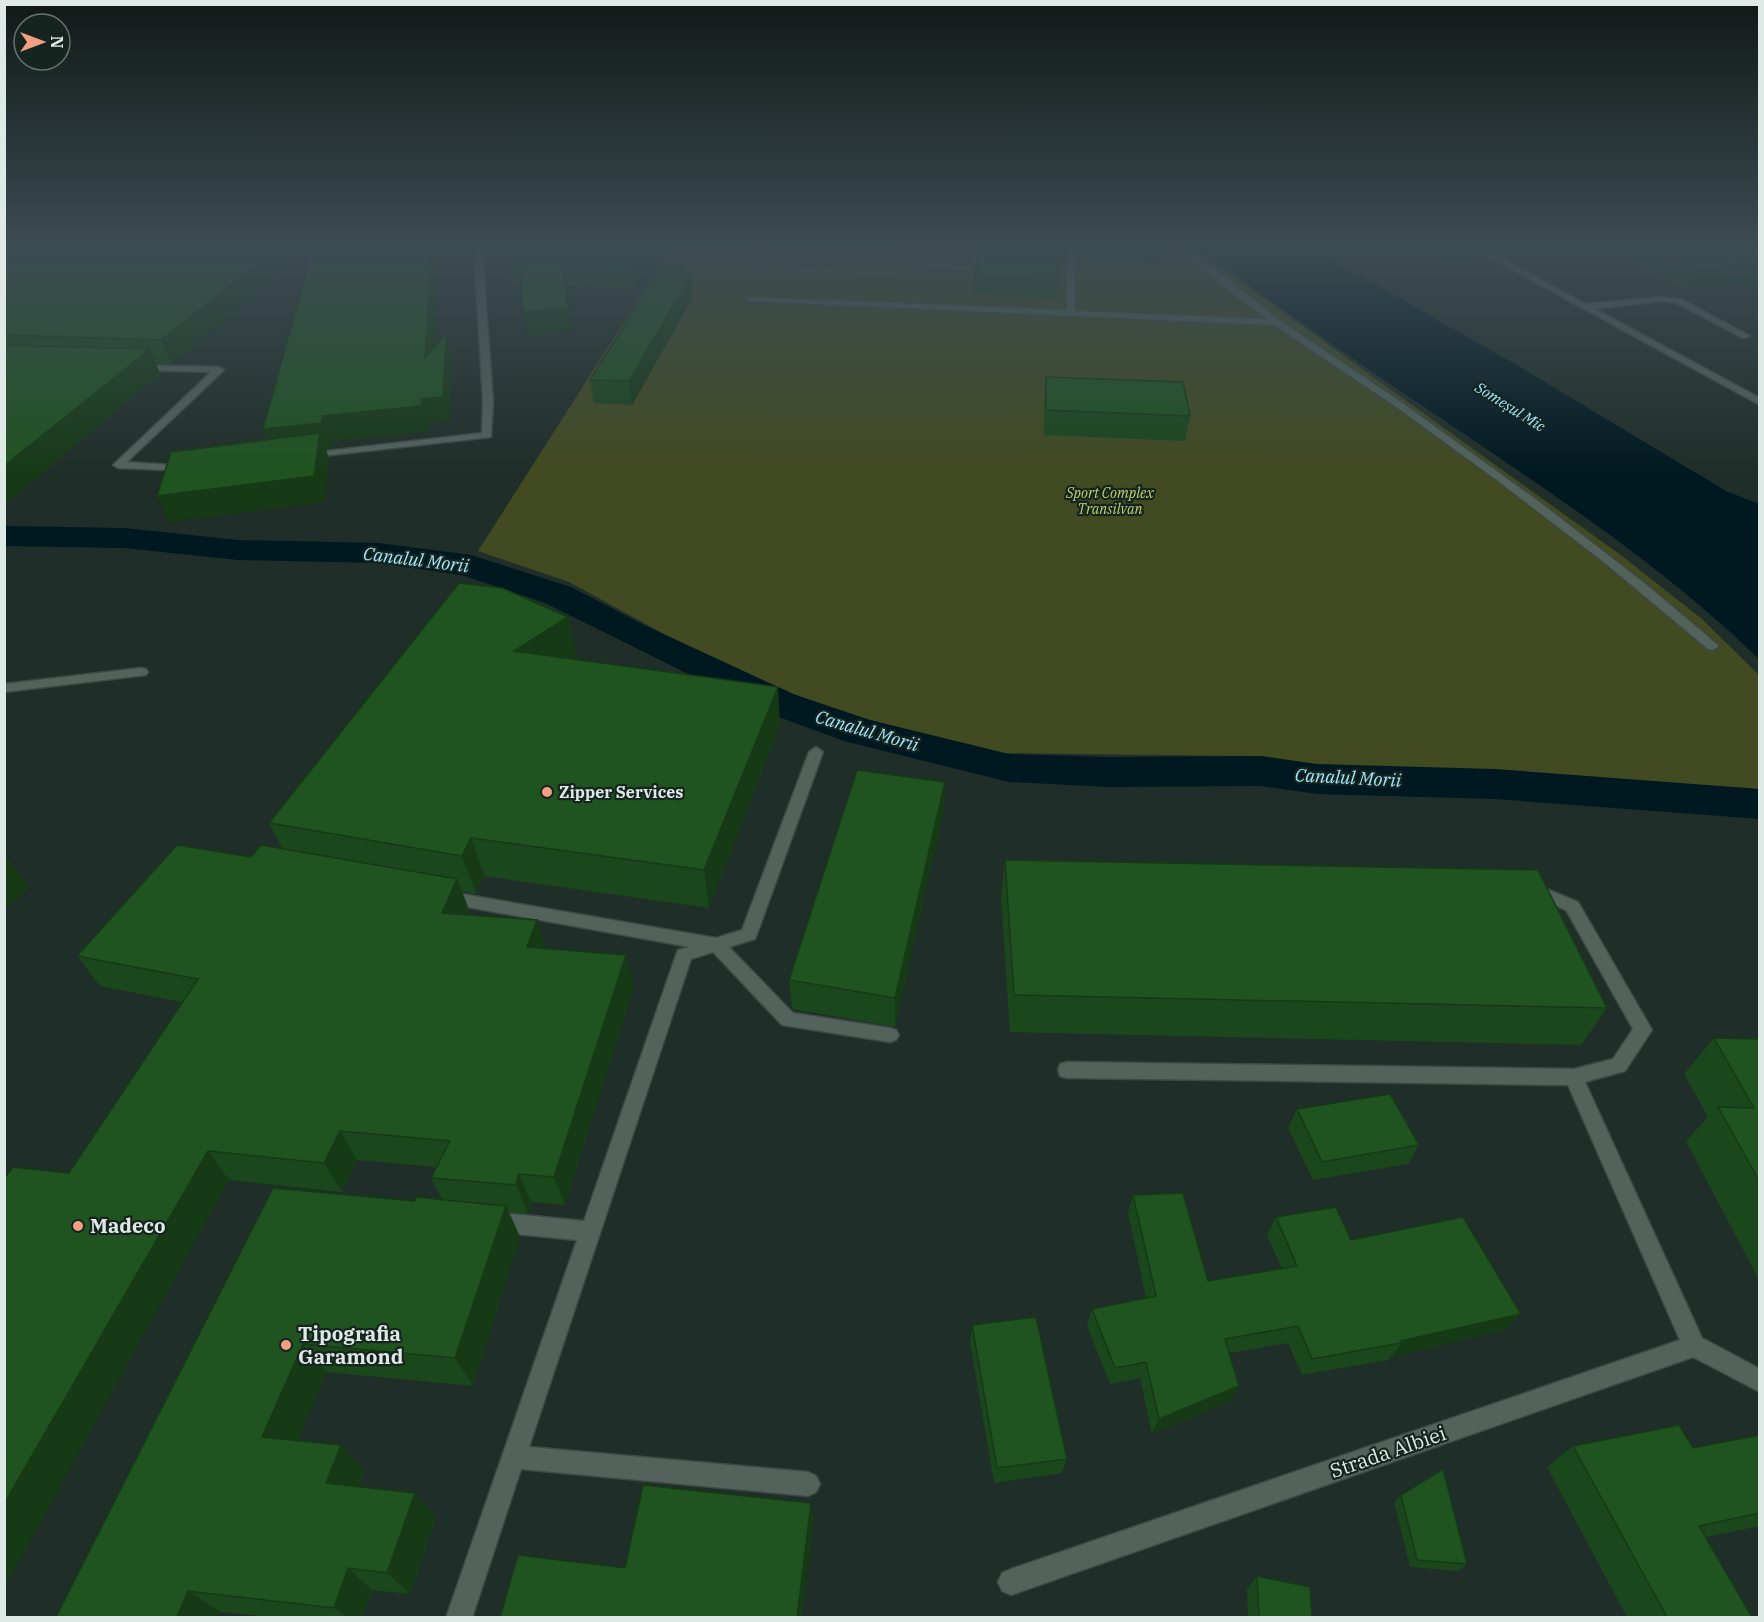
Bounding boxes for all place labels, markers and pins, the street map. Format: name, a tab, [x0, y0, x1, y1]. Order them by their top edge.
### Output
place label: Zipper Services	[559, 782, 683, 802]
marker: Zipper Services	[540, 785, 554, 799]
place label: Madeco	[90, 1212, 166, 1239]
marker: Madeco	[71, 1219, 85, 1233]
place label: Tipografia Garamond	[298, 1320, 404, 1370]
marker: Tipografia Garamond	[279, 1338, 293, 1352]

